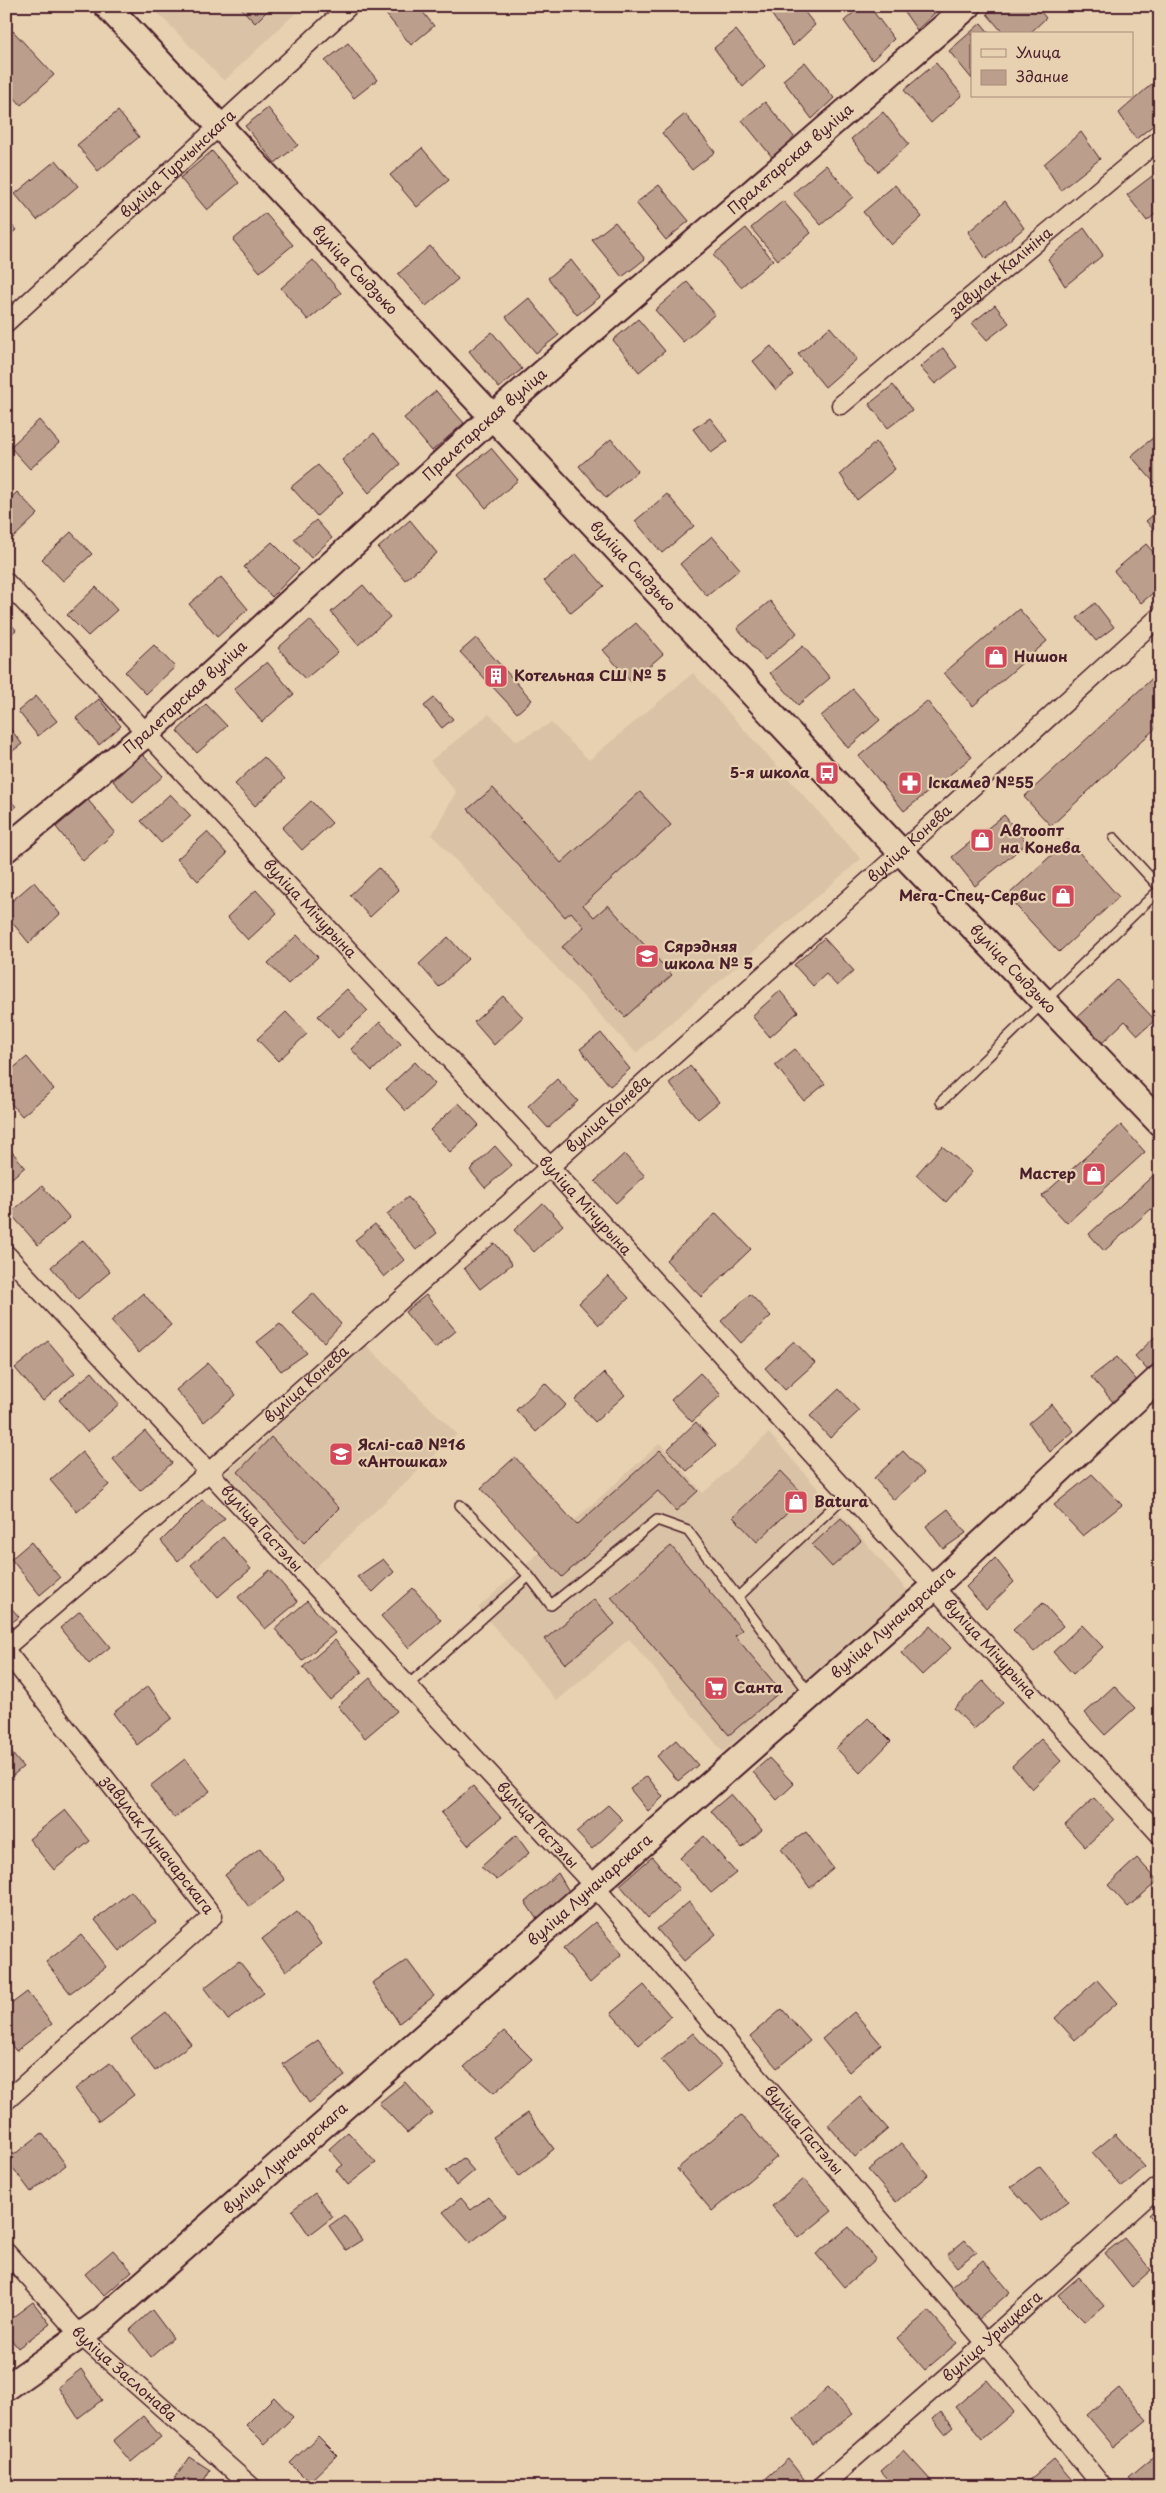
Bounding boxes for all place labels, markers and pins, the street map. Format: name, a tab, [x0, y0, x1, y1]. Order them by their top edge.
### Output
shop icon: Нишон	[983, 644, 1009, 670]
place label: Нишон	[1014, 644, 1068, 667]
building icon: Котельная СШ № 5	[483, 663, 509, 689]
place label: Котельная СШ № 5	[514, 663, 666, 686]
place label: 5-я школа	[730, 760, 810, 783]
bus stop icon: 5-я школа	[814, 760, 840, 786]
pharmacy icon: Іскамед №55	[897, 770, 923, 796]
place label: Іскамед №55	[928, 770, 1034, 793]
place label: Автоопт на Конева	[1000, 818, 1081, 858]
shop icon: Автоопт на Конева	[969, 827, 995, 853]
place label: Мега-Спец-Сервис	[899, 883, 1046, 906]
shop icon: Мега-Спец-Сервис	[1050, 883, 1076, 909]
place label: Сярэдняя школа № 5	[664, 934, 753, 974]
school or university icon: Сярэдняя школа № 5	[634, 943, 660, 969]
place label: Мастер	[1019, 1161, 1076, 1184]
shop icon: Мастер	[1081, 1161, 1107, 1187]
place label: Яслі-сад №16 «Антошка»	[357, 1432, 466, 1472]
school or university icon: Яслі-сад №16 «Антошка»	[328, 1441, 354, 1467]
shop icon: Batura	[783, 1489, 809, 1515]
place label: Batura	[814, 1489, 869, 1512]
supermarket icon: Санта	[703, 1675, 729, 1701]
place label: Санта	[734, 1675, 784, 1698]

